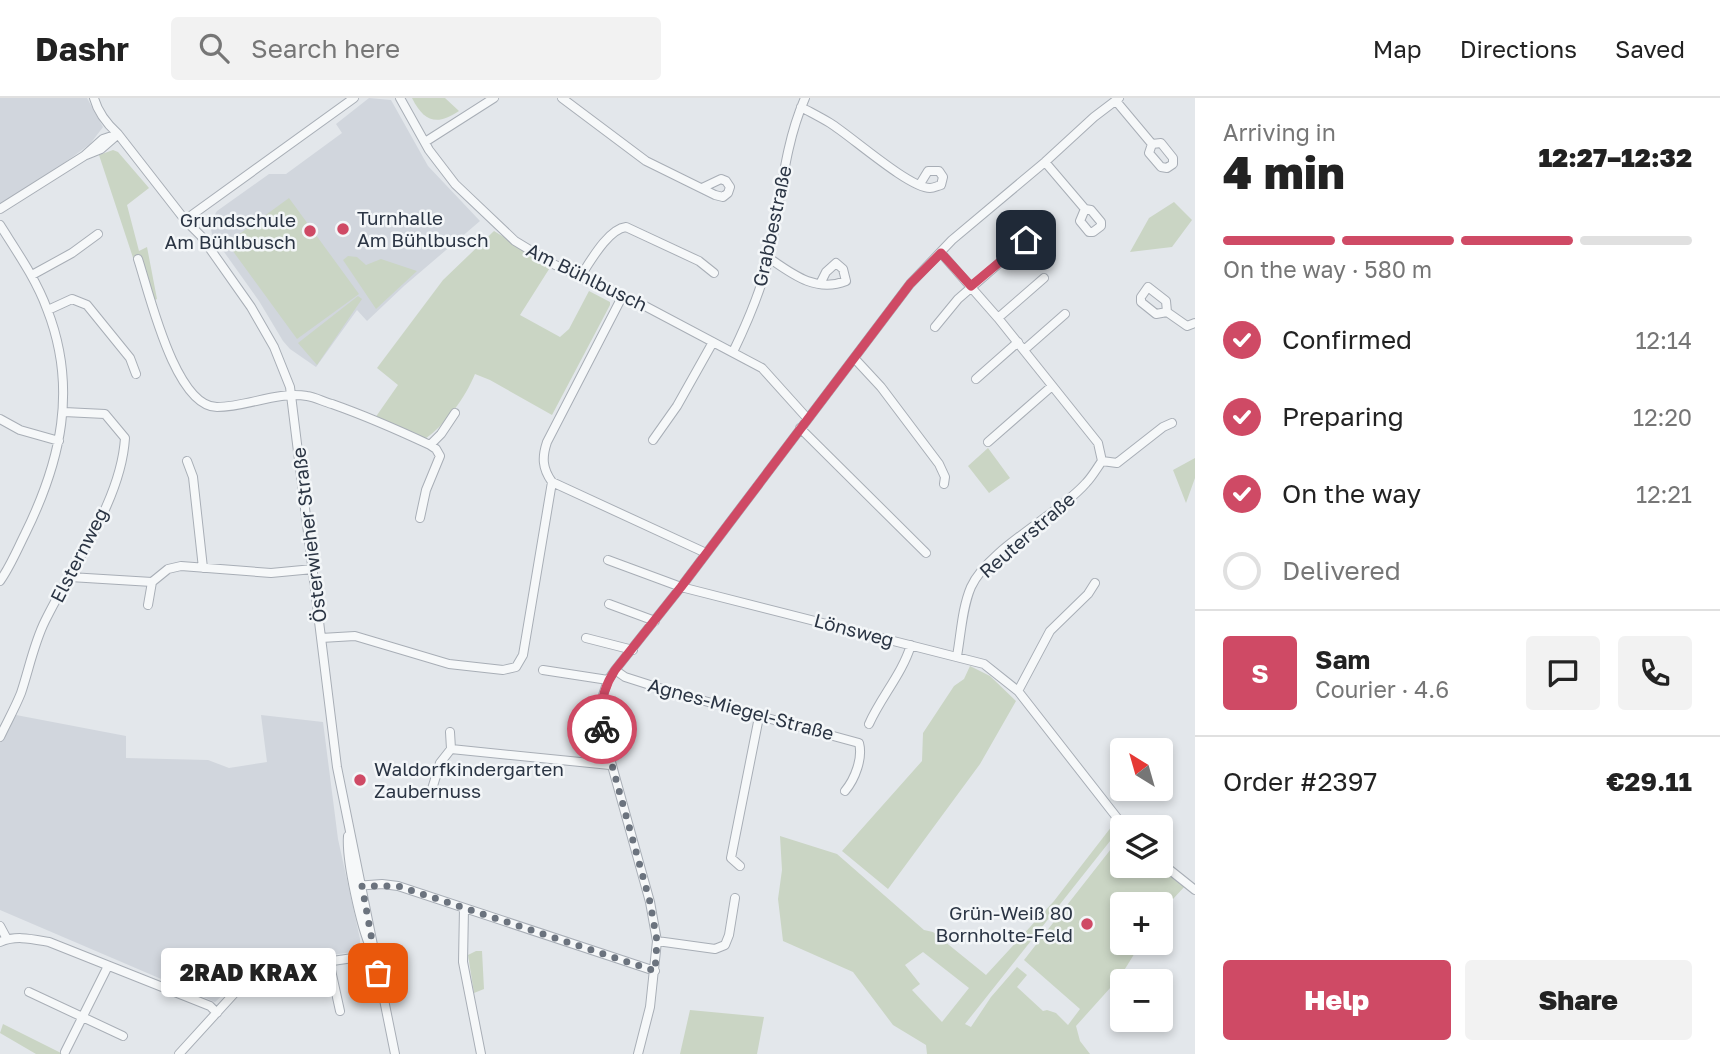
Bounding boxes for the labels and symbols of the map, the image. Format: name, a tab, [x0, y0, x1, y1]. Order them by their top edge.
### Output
street label: Grabbestraße	[747, 163, 796, 289]
place label: Turnhalle Am Bühlbusch	[357, 206, 489, 251]
place label: Grundschule Am Bühlbusch	[164, 208, 296, 253]
pin	[996, 210, 1056, 270]
marker: Turnhalle Am Bühlbusch	[335, 221, 351, 237]
marker: Grundschule Am Bühlbusch	[302, 223, 318, 239]
street label: Am Bühlbusch	[523, 237, 651, 316]
street label: Österwieher Straße	[286, 446, 331, 624]
street label: Reuterstraße	[974, 487, 1079, 582]
street label: Elsternweg	[45, 504, 112, 606]
street label: Lönsweg	[812, 608, 897, 651]
street label: Agnes-Miegel-Straße	[646, 673, 836, 744]
courier	[567, 694, 637, 764]
north arrow	[1110, 738, 1172, 802]
place label: Waldorfkindergarten Zaubernuss	[374, 757, 564, 802]
marker: Waldorfkindergarten Zaubernuss	[352, 772, 368, 788]
place label: Grün-Weiß 80 Bornholte-Feld	[935, 901, 1073, 946]
marker: Grün-Weiß 80 Bornholte-Feld	[1079, 916, 1095, 932]
pin	[348, 943, 408, 1003]
callout: 2RAD KRAX	[161, 948, 336, 998]

